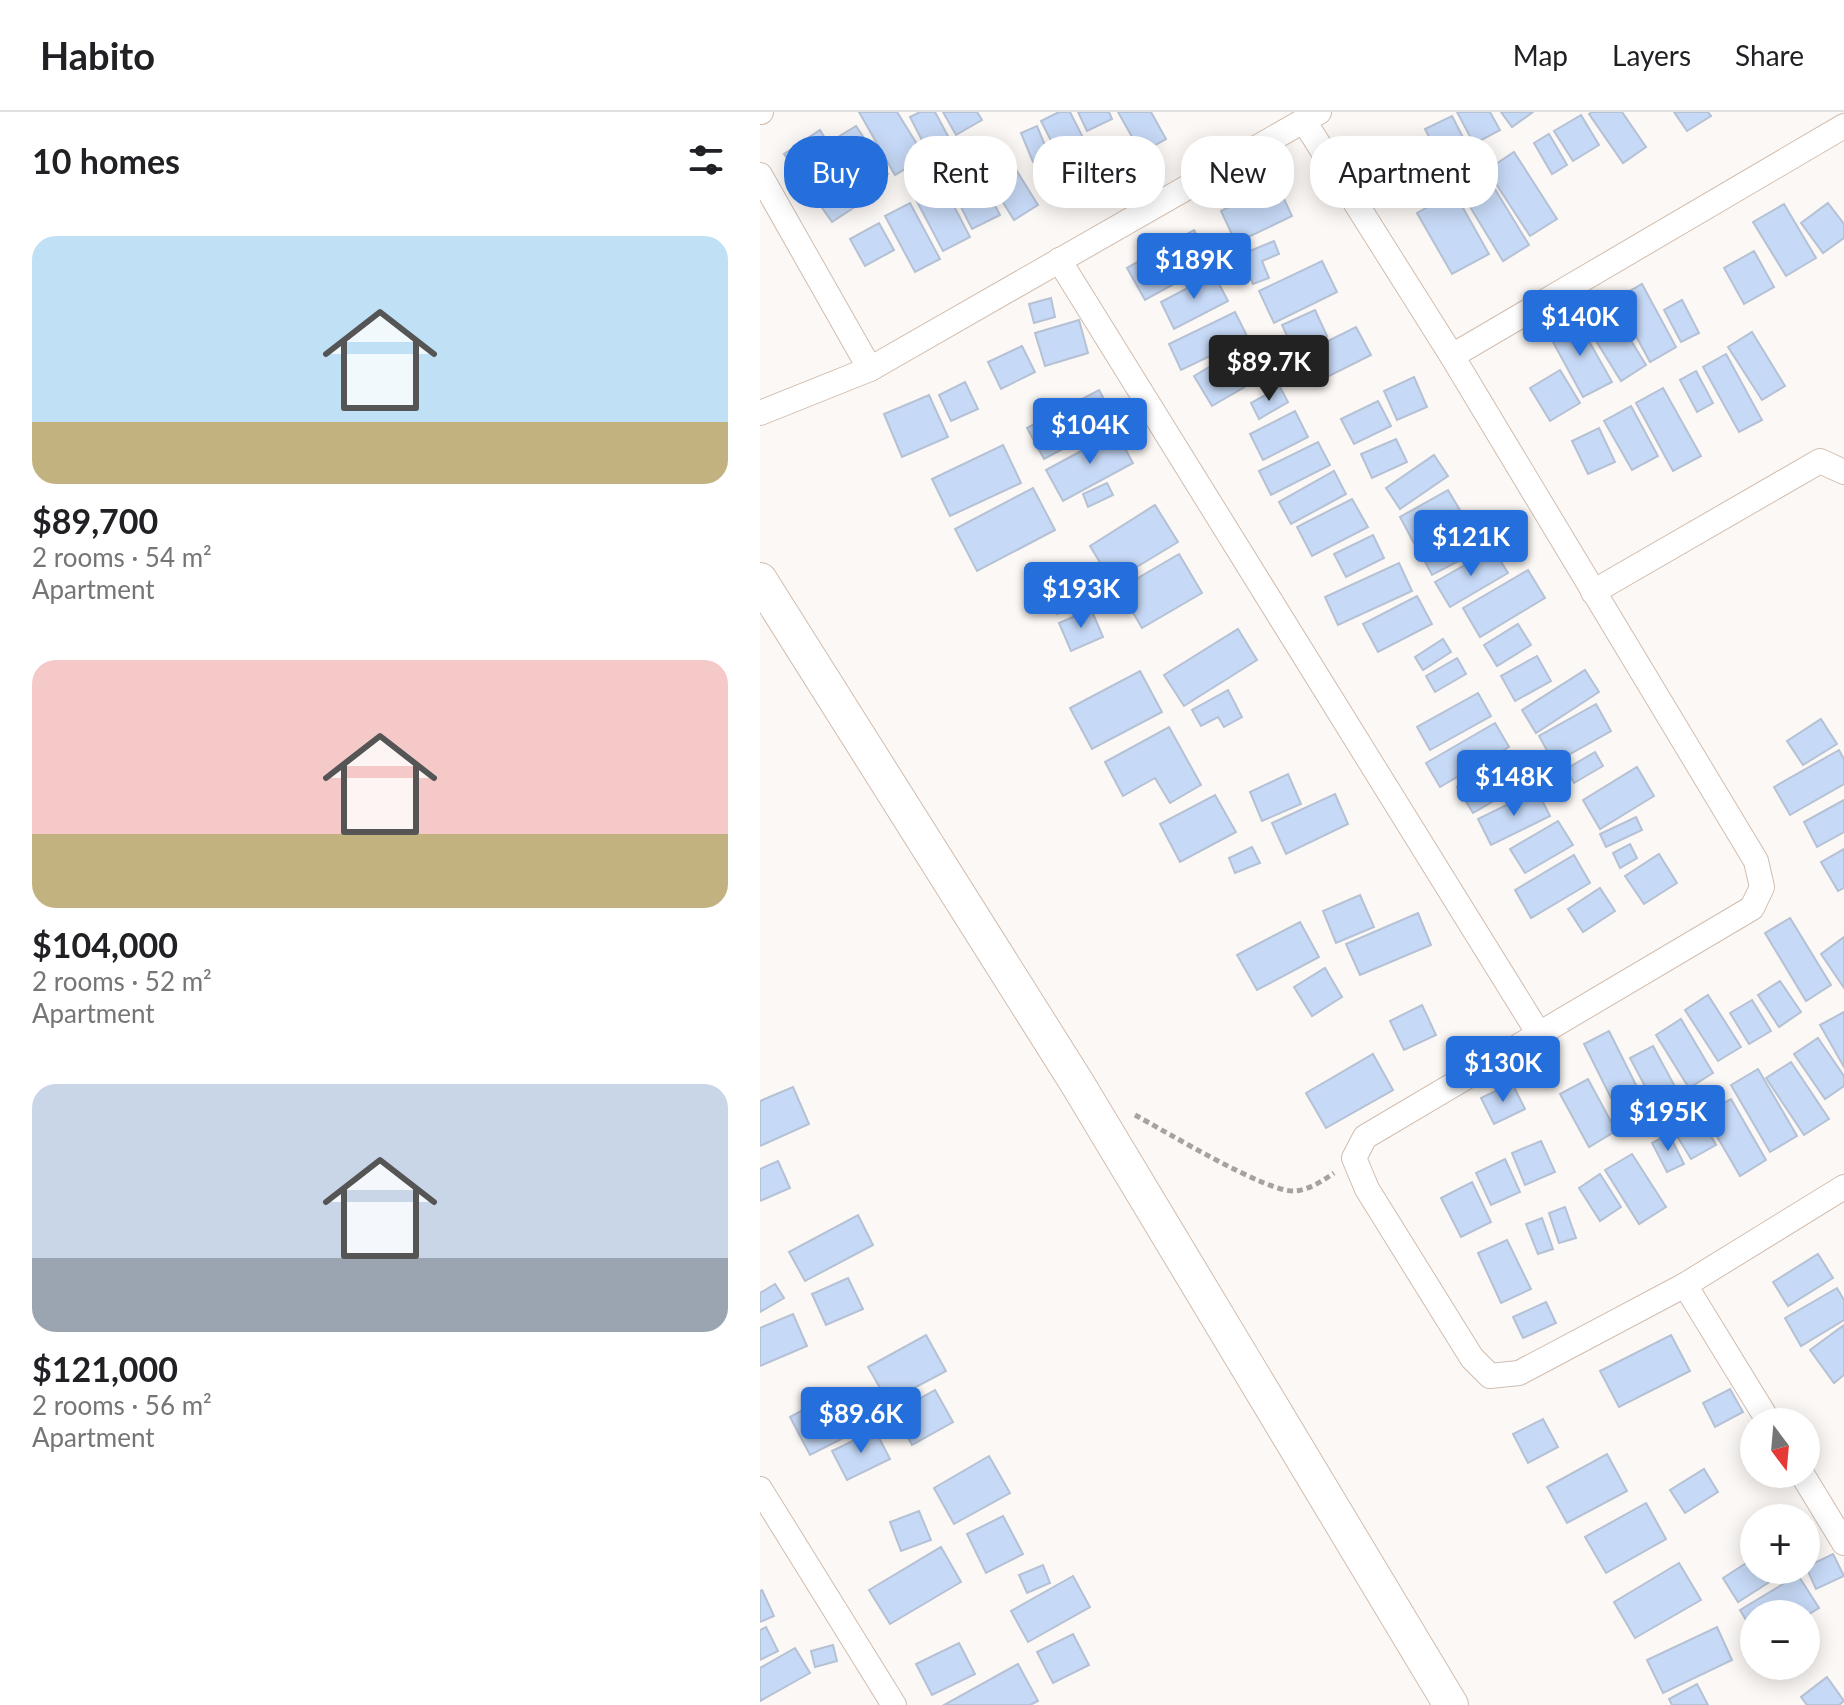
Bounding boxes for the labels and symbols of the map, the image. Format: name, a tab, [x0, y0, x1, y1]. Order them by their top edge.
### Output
pin: $189K	[1138, 233, 1250, 301]
pin: $140K	[1524, 290, 1636, 358]
pin: $89.7K	[1204, 335, 1334, 403]
pin: $104K	[1034, 398, 1146, 466]
pin: $121K	[1415, 510, 1527, 578]
pin: $193K	[1025, 562, 1137, 630]
pin: $148K	[1458, 750, 1570, 818]
pin: $130K	[1447, 1036, 1559, 1104]
pin: $195K	[1612, 1085, 1724, 1153]
pin: $89.6K	[796, 1387, 926, 1455]
north arrow	[1740, 1408, 1820, 1488]

